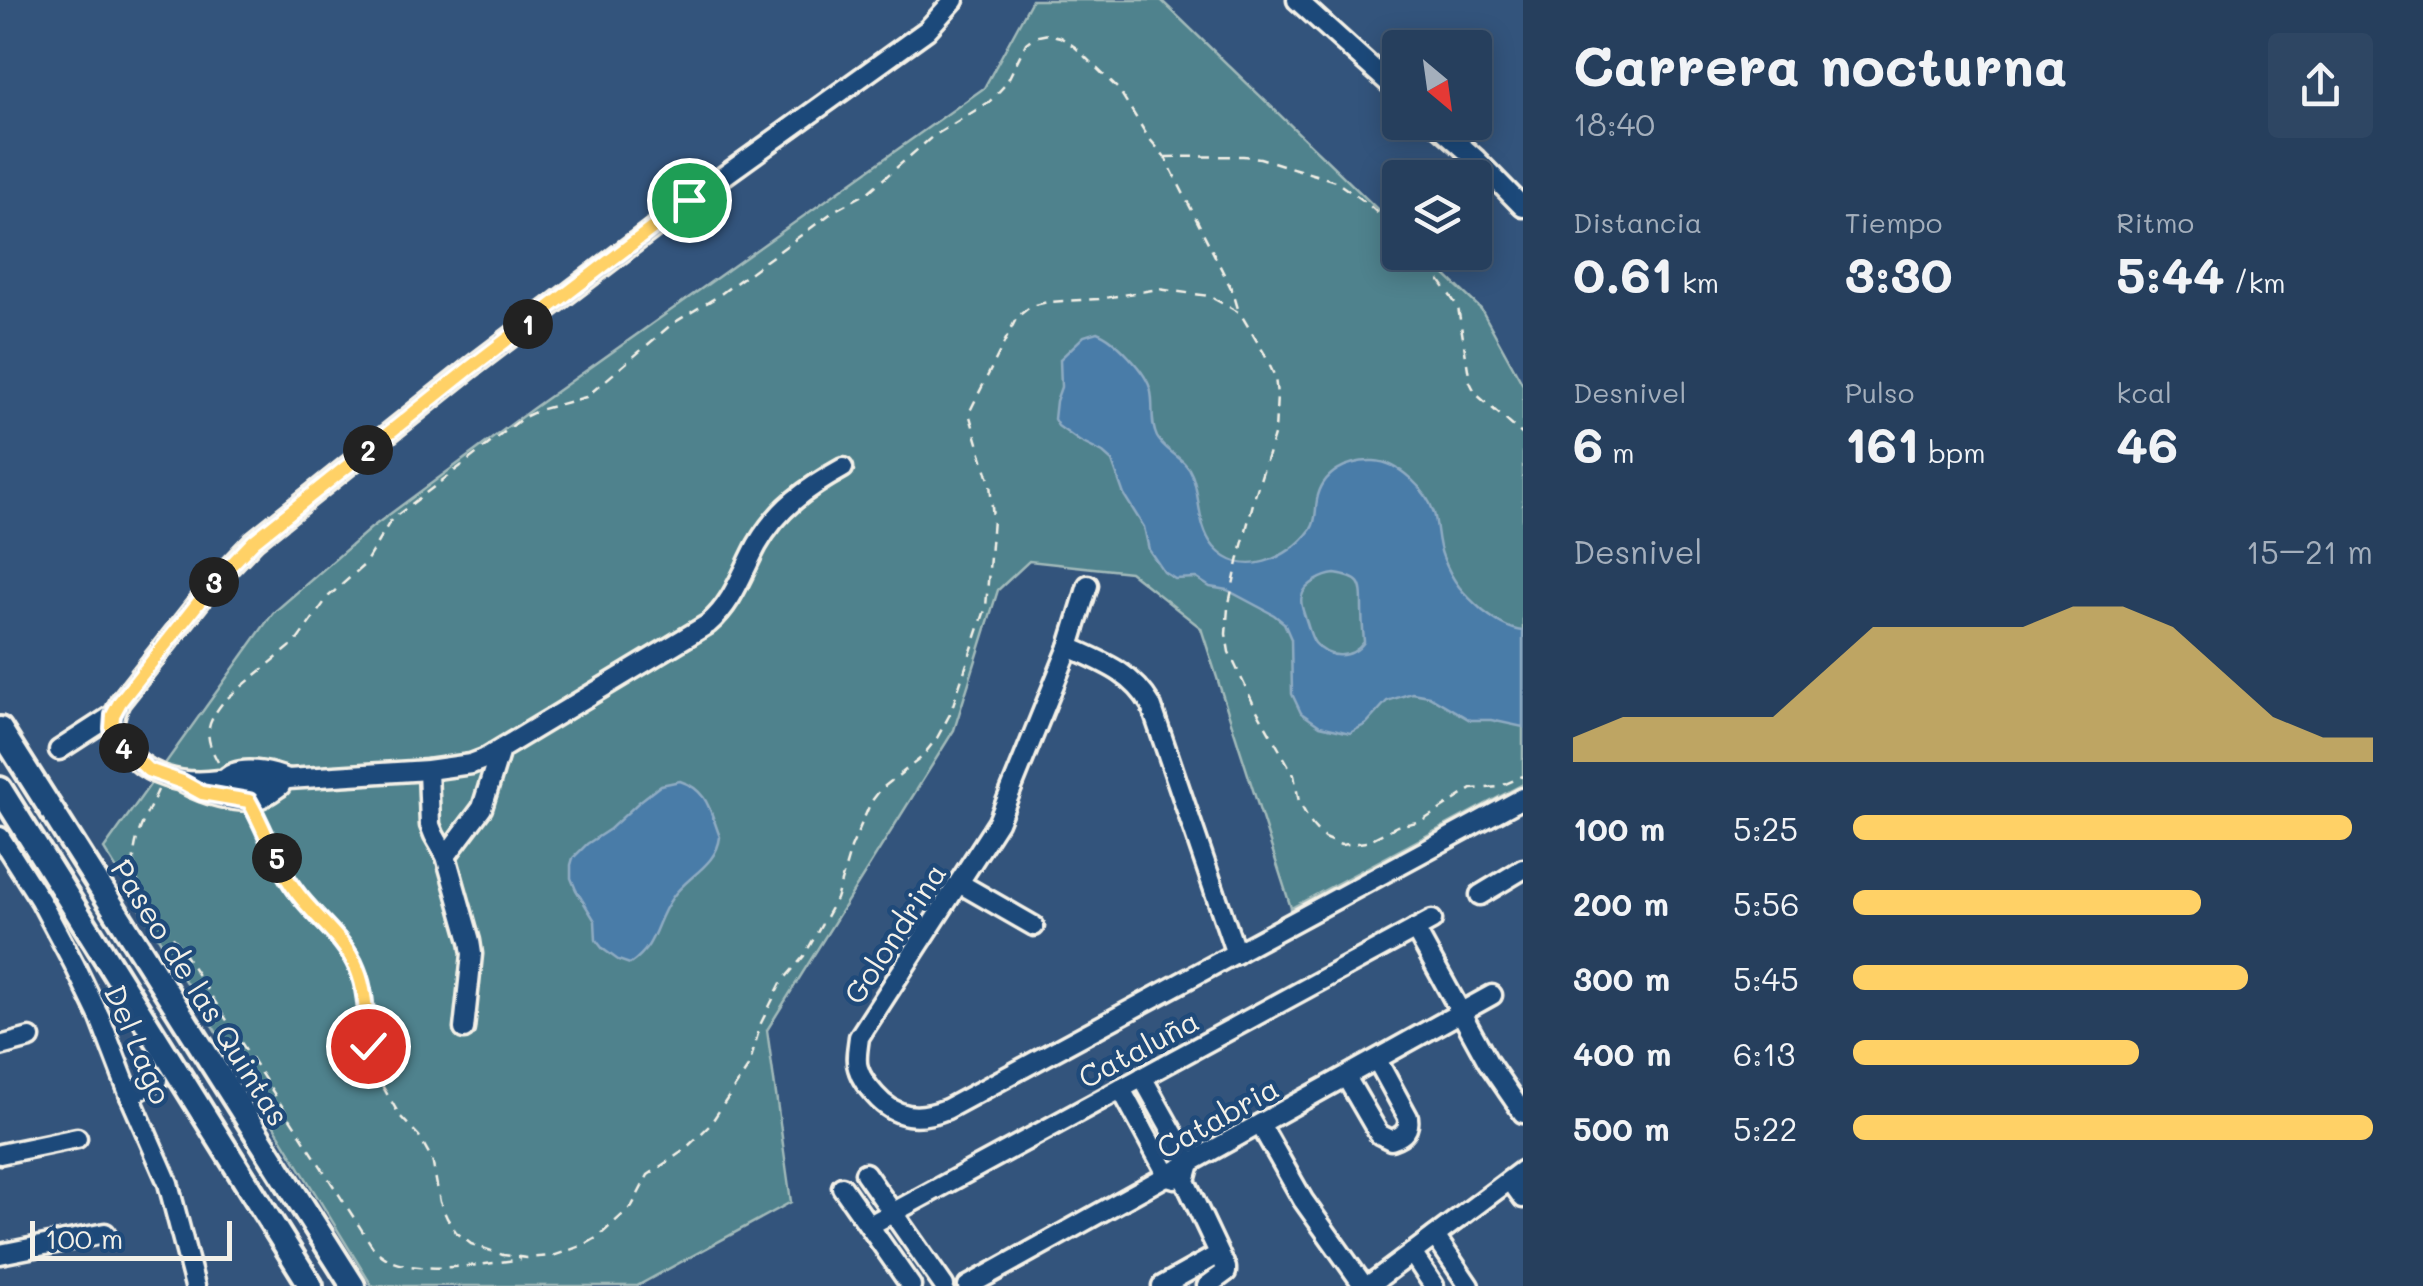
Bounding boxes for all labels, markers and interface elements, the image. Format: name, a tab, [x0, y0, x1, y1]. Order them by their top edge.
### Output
text: Carrera nocturna	[1573, 28, 2068, 100]
north arrow	[1382, 30, 1492, 140]
map controls	[1382, 30, 1492, 270]
button: share	[2268, 33, 2373, 138]
text: 18:40	[1573, 102, 1655, 144]
pin	[647, 158, 732, 243]
button: layers	[1382, 160, 1492, 270]
icon: arrive	[662, 173, 717, 228]
text: Distancia	[1573, 204, 1702, 240]
text: Tiempo	[1845, 204, 1942, 240]
text: Ritmo	[2116, 204, 2194, 240]
text: 0.61	[1573, 240, 1673, 306]
text: 3:30	[1845, 240, 1953, 306]
text: 5:44	[2116, 240, 2225, 306]
text: km	[1673, 264, 1719, 300]
text: /km	[2225, 264, 2286, 300]
pin: 1	[503, 299, 553, 349]
text: 1	[522, 306, 534, 342]
text: Desnivel	[1573, 374, 1686, 410]
text: Pulso	[1845, 374, 1914, 410]
text: kcal	[2116, 374, 2172, 410]
text: 6	[1573, 410, 1603, 476]
text: 161	[1845, 410, 1919, 476]
text: 46	[2116, 410, 2178, 476]
pin: 2	[343, 425, 393, 475]
text: 2	[360, 432, 376, 468]
text: m	[1603, 434, 1635, 470]
text: bpm	[1919, 434, 1986, 470]
text: Desnivel	[1573, 530, 1703, 572]
text: 15–21 m	[2246, 530, 2373, 572]
pin: 3	[189, 557, 239, 607]
text: 3	[206, 564, 222, 600]
pin: 4	[99, 723, 149, 773]
text: 4	[115, 730, 133, 766]
text: 100 m	[1573, 807, 1665, 849]
text: 5:25	[1733, 807, 1798, 849]
pin: 5	[252, 833, 302, 883]
text: 5	[269, 840, 285, 876]
street label: Paseo de las Quintas	[103, 851, 299, 1133]
street label: Golondrina	[834, 855, 954, 1011]
text: 200 m	[1573, 882, 1669, 924]
text: 5:56	[1733, 882, 1800, 924]
text: 300 m	[1573, 957, 1670, 999]
text: 5:45	[1733, 957, 1799, 999]
street label: Del Lago	[96, 978, 182, 1110]
street label: Cataluña	[1071, 1000, 1205, 1096]
pin	[326, 1004, 411, 1089]
icon: check	[341, 1019, 396, 1074]
text: 400 m	[1573, 1032, 1671, 1074]
text: 6:13	[1733, 1032, 1795, 1074]
street label: Catabria	[1149, 1067, 1285, 1167]
text: 500 m	[1573, 1107, 1670, 1149]
text: 5:22	[1733, 1107, 1797, 1149]
scale bar	[30, 1216, 232, 1260]
text: 100 m	[45, 1220, 123, 1256]

